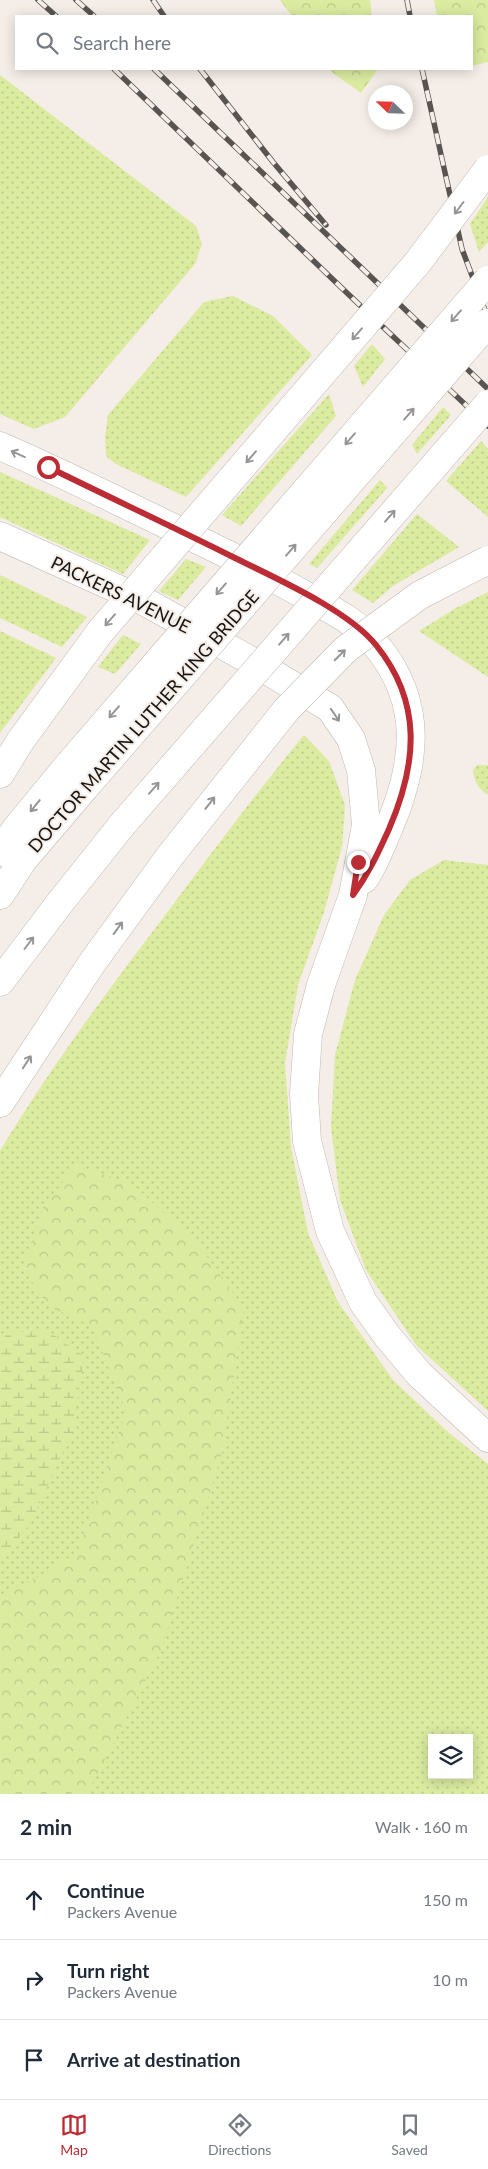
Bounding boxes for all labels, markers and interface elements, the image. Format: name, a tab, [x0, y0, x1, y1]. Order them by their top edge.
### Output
search box	[15, 15, 473, 70]
icon: search	[33, 29, 61, 57]
text: Search here	[73, 31, 171, 54]
north arrow	[368, 85, 413, 130]
one-way arrow	[454, 201, 465, 214]
one-way arrow	[450, 310, 462, 323]
one-way arrow	[351, 327, 362, 340]
one-way arrow	[403, 408, 414, 421]
one-way arrow	[344, 433, 356, 446]
one-way arrow	[11, 448, 26, 458]
one-way arrow	[245, 450, 256, 463]
route start	[37, 456, 60, 479]
one-way arrow	[384, 510, 396, 523]
one-way arrow	[285, 543, 297, 556]
street label: PACKERS AVENUE	[48, 551, 194, 637]
one-way arrow	[215, 582, 226, 595]
street label: DOCTOR MARTIN LUTHER KING BRIDGE	[23, 585, 263, 857]
one-way arrow	[105, 613, 116, 626]
one-way arrow	[278, 633, 289, 646]
one-way arrow	[334, 649, 346, 661]
one-way arrow	[109, 705, 120, 718]
one-way arrow	[330, 708, 340, 722]
one-way arrow	[148, 782, 160, 795]
one-way arrow	[205, 797, 216, 810]
one-way arrow	[29, 799, 40, 812]
route end	[347, 851, 370, 874]
one-way arrow	[113, 921, 123, 935]
one-way arrow	[24, 937, 35, 950]
one-way arrow	[22, 1056, 32, 1070]
map controls	[428, 1734, 473, 1779]
button: layers	[428, 1734, 473, 1779]
text: 2 min	[20, 1814, 72, 1839]
text: Walk · 160 m	[375, 1817, 468, 1836]
text: Continue	[67, 1879, 145, 1902]
icon: ahead	[20, 1886, 48, 1914]
text: 150 m	[423, 1890, 468, 1909]
text: Packers Avenue	[67, 1902, 177, 1921]
text: Turn right	[67, 1959, 149, 1982]
icon: right	[20, 1966, 48, 1994]
text: 10 m	[432, 1970, 468, 1989]
text: Packers Avenue	[67, 1982, 177, 2001]
icon: arrive	[20, 2046, 48, 2074]
text: Arrive at destination	[67, 2048, 240, 2071]
tab: Map	[60, 2111, 88, 2158]
tab: Directions	[208, 2111, 271, 2158]
tab: Saved	[391, 2111, 428, 2158]

